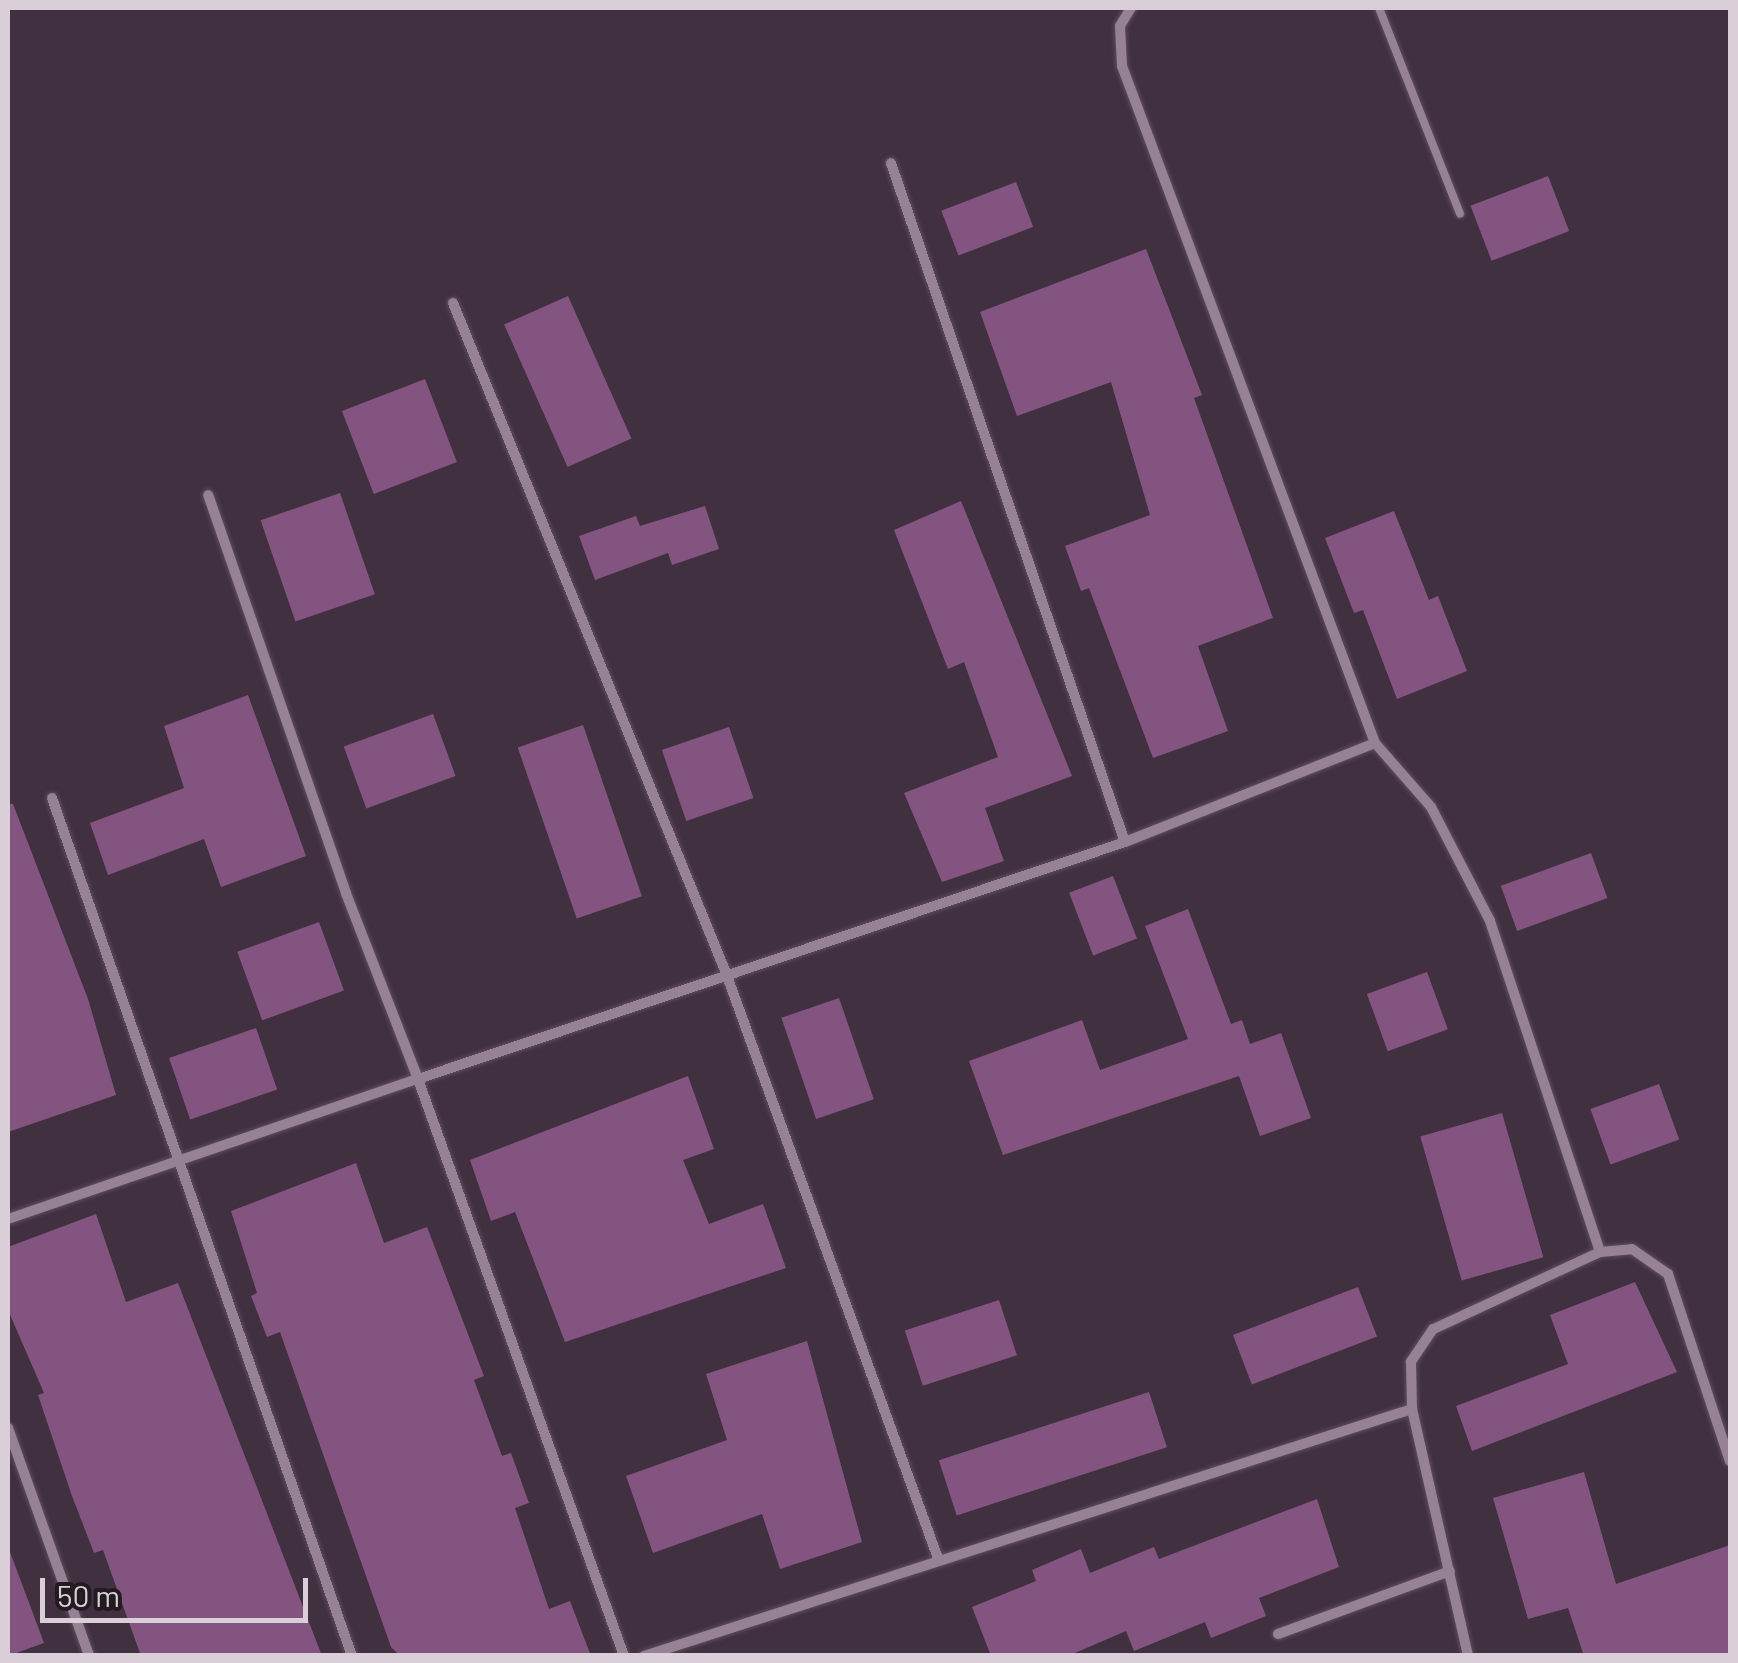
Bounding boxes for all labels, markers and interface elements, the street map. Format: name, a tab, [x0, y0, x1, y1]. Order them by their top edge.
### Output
scale bar	[45, 1558, 312, 1620]
text: 50 m	[57, 1577, 120, 1613]

